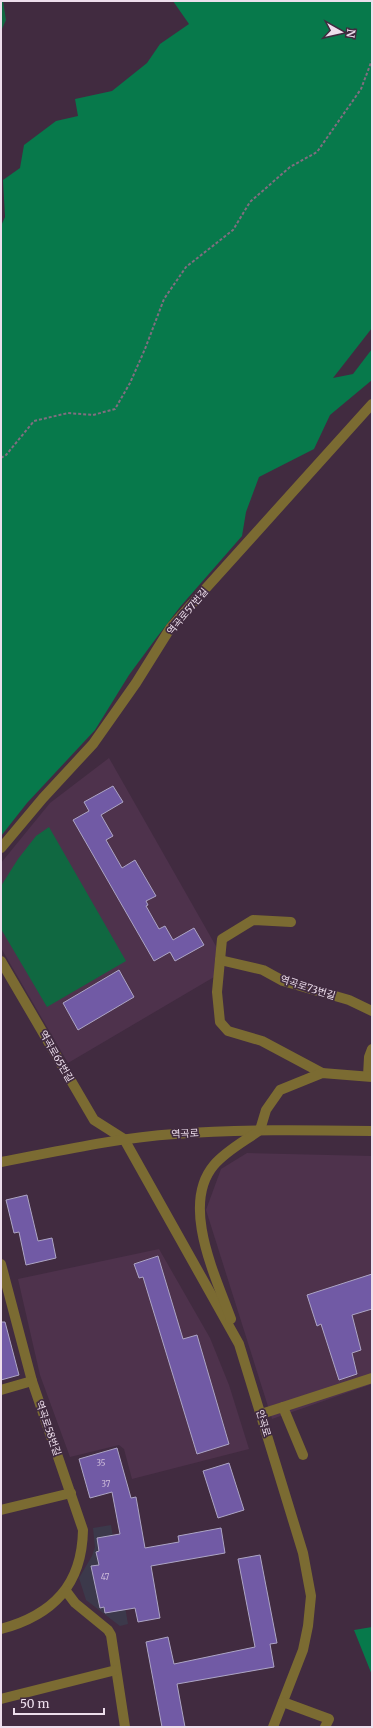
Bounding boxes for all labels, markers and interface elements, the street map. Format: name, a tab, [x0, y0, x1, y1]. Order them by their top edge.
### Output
north arrow	[321, 12, 361, 52]
text: N	[343, 28, 358, 39]
street label: 역곡로57번길	[164, 585, 211, 637]
street label: 역곡로73번길	[279, 972, 337, 1003]
street label: 역곡로65번길	[37, 1028, 77, 1084]
street label: 역곡로	[171, 1126, 199, 1141]
street label: 역곡로58번길	[33, 1399, 64, 1458]
street label: 안곡로	[253, 1408, 274, 1438]
house number: 35	[97, 1458, 106, 1468]
house number: 37	[102, 1479, 111, 1489]
house number: 47	[101, 1572, 110, 1582]
scale bar	[14, 1690, 104, 1716]
text: 50 m	[20, 1696, 49, 1711]

